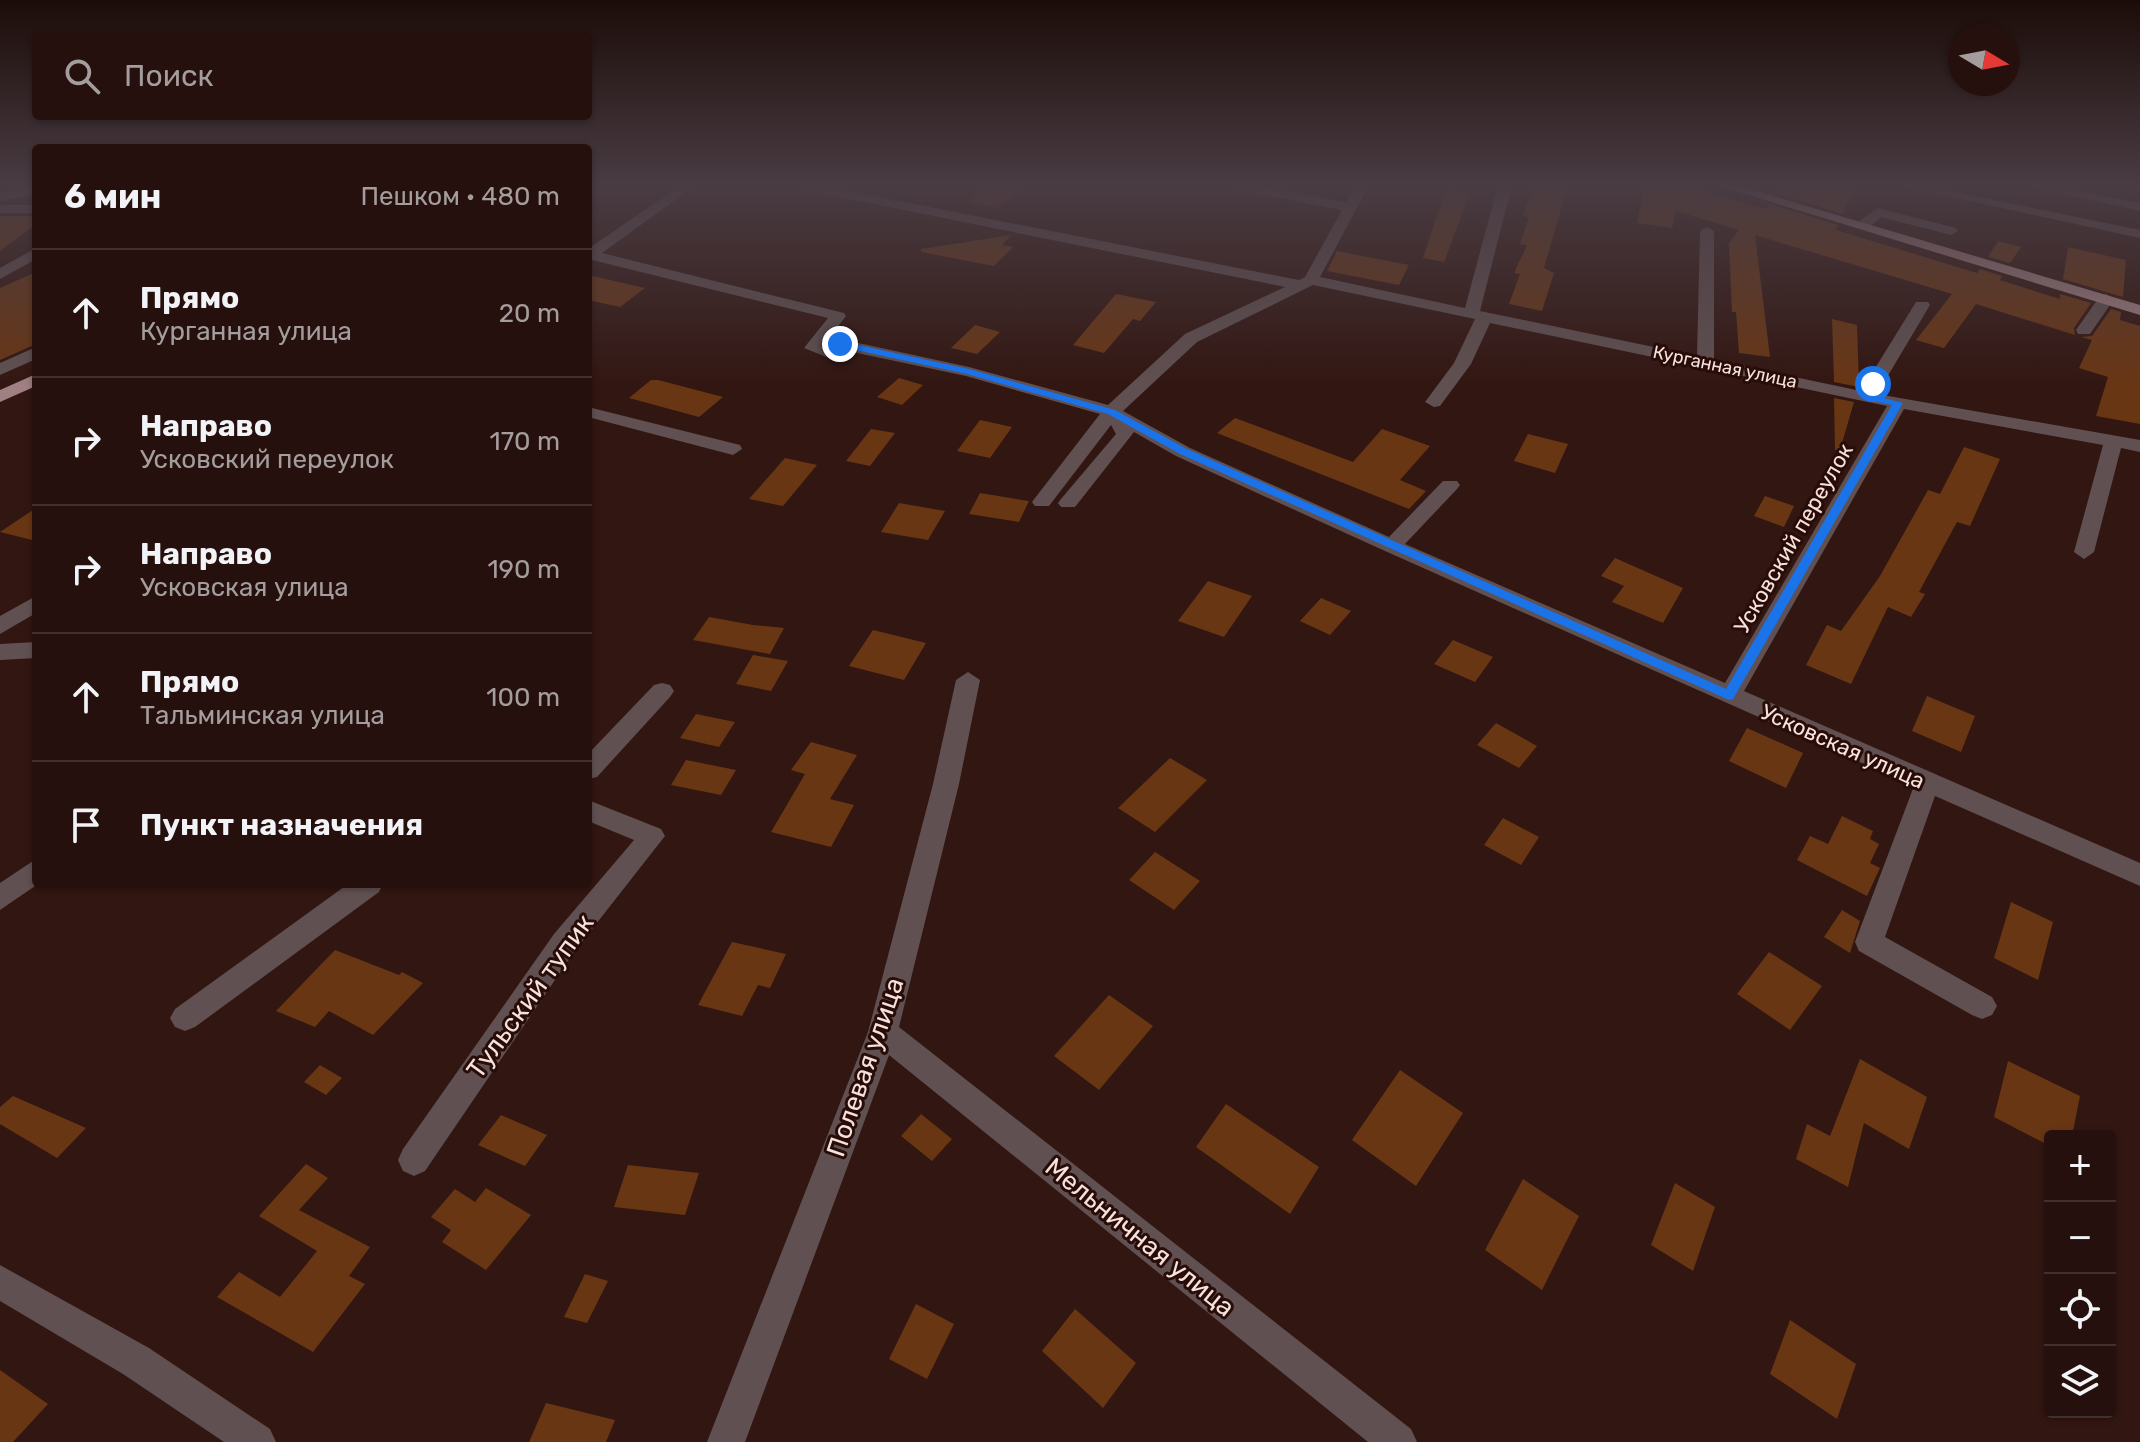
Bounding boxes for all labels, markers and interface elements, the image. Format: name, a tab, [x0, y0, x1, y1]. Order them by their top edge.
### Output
north arrow	[1948, 24, 2020, 96]
search box	[32, 32, 592, 120]
icon: search	[60, 54, 104, 98]
text: Поиск	[124, 58, 214, 94]
text: 6 мин	[64, 176, 161, 217]
text: Пешком · 480 m	[360, 181, 560, 212]
text: Прямо	[140, 280, 239, 316]
icon: ahead	[64, 291, 108, 335]
text: 20 m	[499, 298, 560, 329]
text: Курганная улица	[140, 316, 352, 347]
route end	[822, 326, 858, 362]
street label: Курганная улица	[1651, 341, 1799, 393]
route start	[1855, 366, 1891, 402]
text: Направо	[140, 408, 272, 444]
icon: right	[64, 419, 108, 463]
text: 170 m	[490, 426, 560, 457]
street label: Усковский переулок	[1728, 438, 1859, 638]
text: Усковский переулок	[140, 444, 394, 475]
text: Направо	[140, 536, 272, 572]
icon: right	[64, 547, 108, 591]
text: 190 m	[487, 554, 560, 585]
text: Усковская улица	[140, 572, 349, 603]
text: Прямо	[140, 664, 239, 700]
icon: ahead	[64, 675, 108, 719]
text: 100 m	[486, 682, 560, 713]
street label: Усковская улица	[1757, 698, 1929, 795]
text: Тальминская улица	[140, 700, 385, 731]
icon: arrive	[64, 803, 108, 847]
text: Пункт назначения	[140, 807, 423, 843]
street label: Тульский тупик	[460, 908, 600, 1085]
street label: Полевая улица	[820, 974, 911, 1161]
map controls	[2044, 1130, 2116, 1418]
button: +	[2044, 1130, 2116, 1202]
street label: Мельничная улица	[1039, 1152, 1241, 1323]
button: −	[2044, 1202, 2116, 1274]
button: locate	[2044, 1274, 2116, 1346]
button: layers	[2044, 1346, 2116, 1418]

